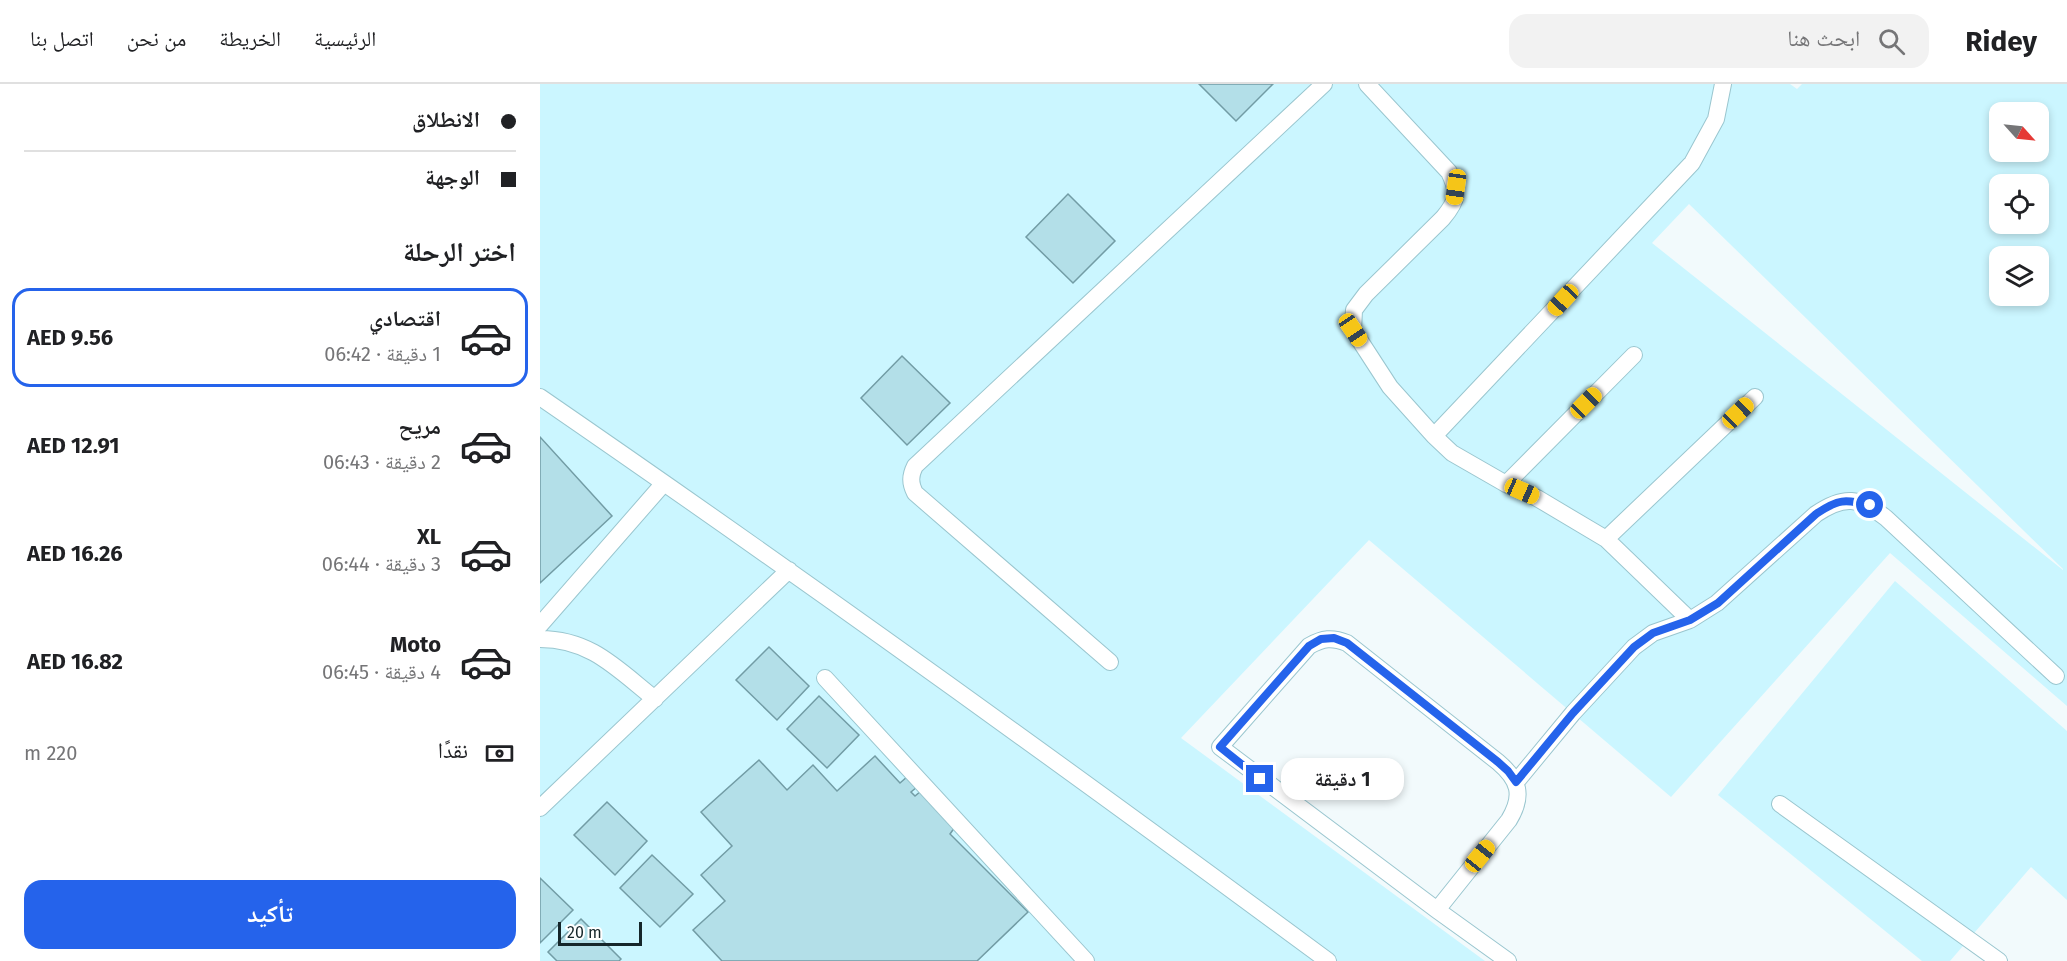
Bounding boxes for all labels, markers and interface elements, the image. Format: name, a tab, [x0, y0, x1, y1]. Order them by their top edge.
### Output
search box	[1509, 14, 1929, 68]
text: ابحث هنا	[1787, 25, 1860, 52]
icon: search	[1875, 25, 1908, 58]
text: Ridey	[1965, 25, 2037, 58]
text: اتصل بنا	[30, 26, 94, 52]
text: من نحن	[127, 26, 186, 52]
text: الخريطة	[219, 26, 281, 52]
text: الرئيسية	[314, 26, 376, 52]
north arrow	[1989, 102, 2049, 162]
map controls	[1989, 102, 2049, 306]
text: الانطلاق	[412, 106, 480, 133]
text: الوجهة	[425, 164, 480, 191]
car	[1445, 168, 1467, 206]
button: locate	[1989, 174, 2049, 234]
text: اختر الرحلة	[403, 236, 516, 268]
button: layers	[1989, 246, 2049, 306]
car	[1544, 281, 1582, 319]
text: اقتصادي	[369, 305, 441, 332]
car	[1335, 310, 1371, 350]
icon: car	[459, 311, 513, 365]
text: AED 9.56	[27, 324, 113, 351]
text: 1 دقيقة · 06:42	[324, 342, 441, 366]
car	[1567, 384, 1605, 422]
car	[1719, 394, 1757, 432]
text: مريح	[398, 413, 441, 440]
icon: car	[459, 419, 513, 473]
text: AED 12.91	[27, 432, 120, 459]
text: 2 دقيقة · 06:43	[323, 450, 441, 474]
car	[1502, 475, 1542, 507]
route start	[1856, 491, 1883, 518]
text: XL	[417, 523, 441, 550]
icon: car	[459, 527, 513, 581]
text: AED 16.26	[27, 540, 123, 567]
text: 3 دقيقة · 06:44	[322, 552, 441, 576]
text: Moto	[390, 631, 441, 658]
icon: car	[459, 635, 513, 689]
text: AED 16.82	[27, 648, 123, 675]
text: 4 دقيقة · 06:45	[322, 660, 441, 684]
text: نقدًا	[438, 737, 468, 764]
icon: cash	[483, 737, 516, 770]
text: 220 m	[24, 741, 77, 765]
callout: 1 دقيقة	[1281, 758, 1404, 800]
route end	[1246, 765, 1273, 792]
text: 1 دقيقة	[1314, 767, 1371, 791]
car	[1462, 836, 1498, 876]
button: تأكيد	[24, 880, 516, 949]
scale bar	[558, 919, 642, 946]
text: 20 m	[567, 923, 602, 942]

